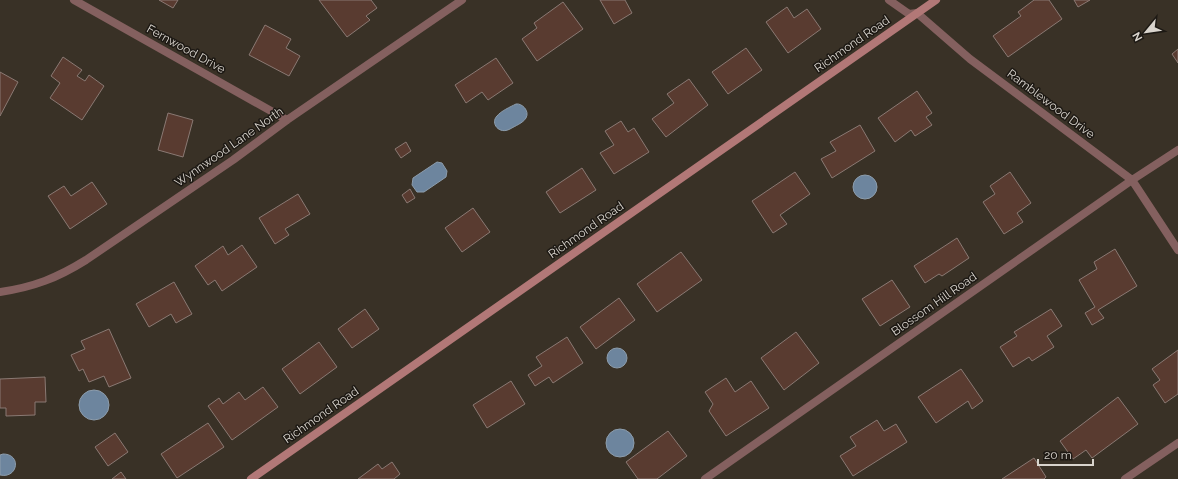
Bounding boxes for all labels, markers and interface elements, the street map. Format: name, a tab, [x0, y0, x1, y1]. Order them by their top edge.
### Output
north arrow	[1126, 12, 1166, 52]
street label: Richmond Road	[812, 13, 892, 75]
street label: Fernwood Drive	[144, 22, 228, 76]
text: N	[1130, 30, 1145, 43]
street label: Ramblewood Drive	[1005, 67, 1097, 141]
street label: Wynnwood Lane North	[172, 104, 286, 190]
street label: Richmond Road	[546, 199, 626, 261]
street label: Blossom Hill Road	[889, 269, 979, 339]
street label: Richmond Road	[281, 384, 361, 446]
scale bar	[1038, 441, 1093, 467]
text: 20 m	[1044, 448, 1072, 462]

